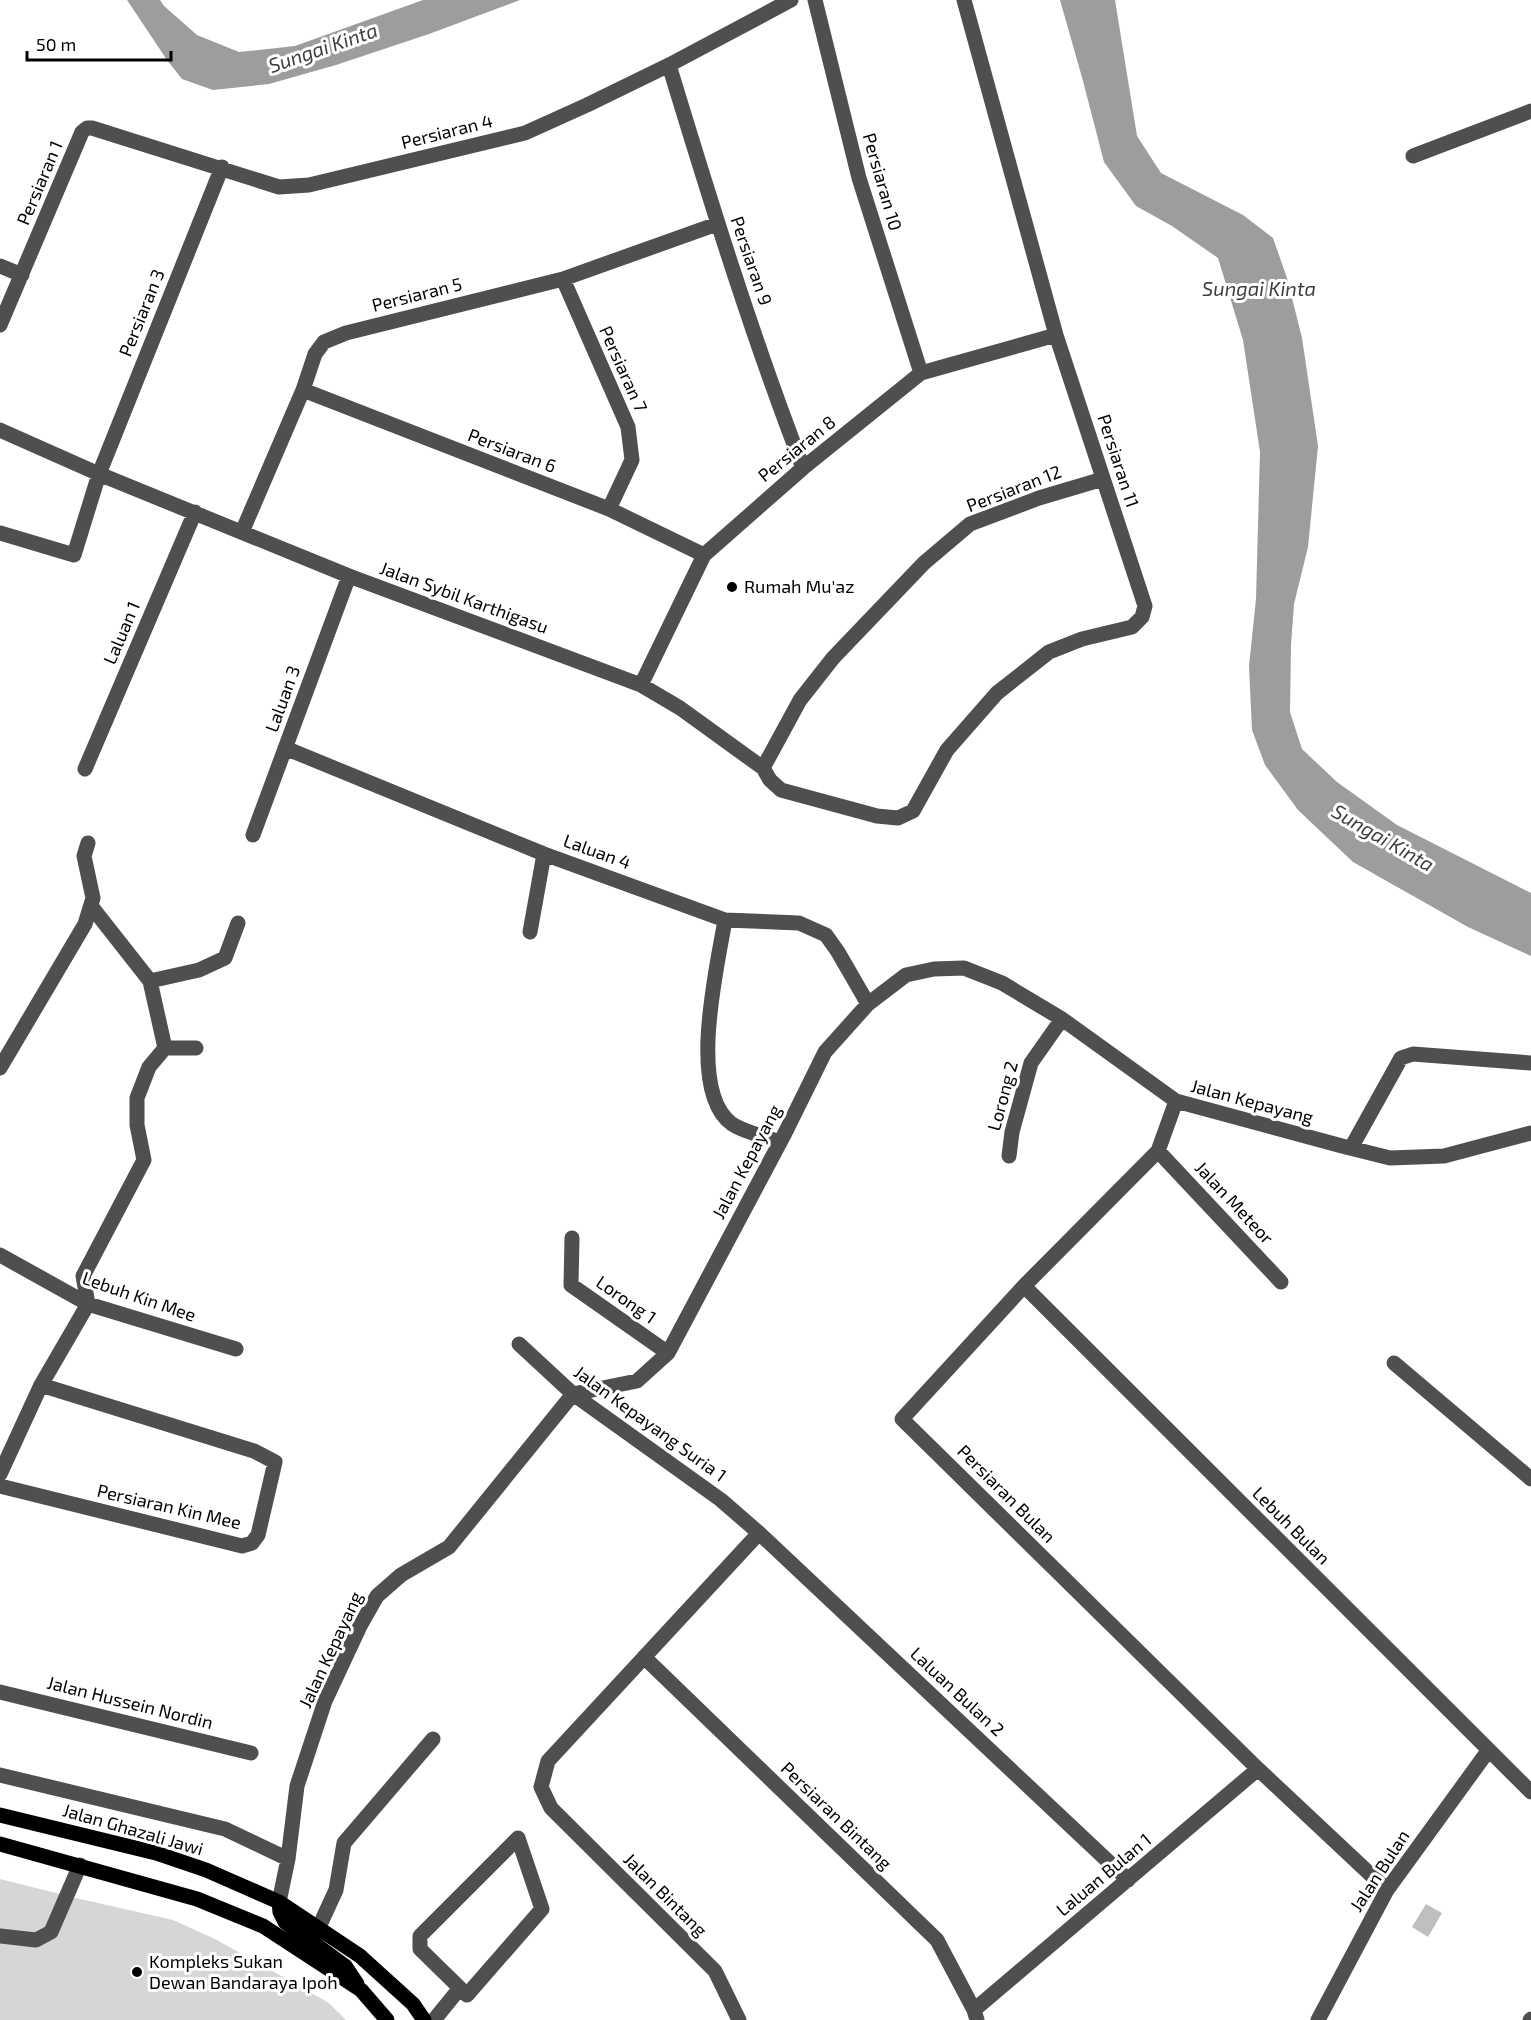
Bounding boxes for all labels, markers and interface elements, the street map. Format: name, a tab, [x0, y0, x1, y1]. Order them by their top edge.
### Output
water label: Sungai Kinta	[265, 17, 380, 77]
scale bar	[27, 24, 171, 62]
text: 50 m	[36, 33, 76, 55]
street label: Persiaran 4	[399, 109, 495, 153]
street label: Persiaran 10	[859, 130, 907, 233]
street label: Persiaran 1	[11, 137, 67, 228]
street label: Persiaran 9	[726, 213, 777, 308]
street label: Persiaran 3	[114, 266, 169, 360]
street label: Persiaran 5	[369, 272, 464, 316]
water label: Sungai Kinta	[1202, 276, 1316, 300]
street label: Persiaran 7	[595, 322, 653, 415]
street label: Persiaran 8	[753, 410, 840, 486]
street label: Persiaran 11	[1094, 411, 1144, 510]
street label: Persiaran 6	[465, 423, 560, 477]
street label: Persiaran 12	[963, 460, 1064, 516]
street label: Jalan Sybil Karthigasu	[377, 556, 552, 638]
place label: Rumah Mu'az	[744, 575, 854, 597]
marker: Rumah Mu'az	[725, 580, 739, 594]
street label: Laluan 1	[98, 598, 144, 667]
street label: Laluan 3	[260, 662, 304, 735]
water label: Sungai Kinta	[1328, 798, 1439, 876]
street label: Laluan 4	[561, 829, 634, 873]
street label: Lorong 2	[982, 1058, 1022, 1133]
street label: Jalan Kepayang	[1189, 1074, 1316, 1128]
street label: Jalan Kepayang	[707, 1101, 785, 1222]
street label: Jalan Meteor	[1191, 1156, 1279, 1248]
street label: Lebuh Kin Mee	[80, 1266, 199, 1326]
street label: Lorong 1	[592, 1271, 661, 1328]
street label: Jalan Kepayang Suria 1	[570, 1361, 731, 1486]
street label: Persiaran Bulan	[953, 1440, 1060, 1547]
street label: Persiaran Kin Mee	[95, 1479, 243, 1533]
street label: Lebuh Bulan	[1248, 1482, 1335, 1569]
street label: Jalan Kepayang	[294, 1588, 367, 1711]
street label: Laluan Bulan 2	[906, 1642, 1009, 1740]
street label: Jalan Hussein Nordin	[45, 1671, 215, 1733]
street label: Persiaran Bintang	[777, 1757, 897, 1874]
street label: Jalan Ghazali Jawi	[60, 1798, 206, 1860]
street label: Jalan Bulan	[1345, 1826, 1414, 1915]
street label: Laluan Bulan 1	[1051, 1828, 1155, 1920]
street label: Jalan Bintang	[619, 1848, 712, 1941]
place label: Kompleks Sukan Dewan Bandaraya Ipoh	[149, 1950, 338, 1993]
marker: Kompleks Sukan Dewan Bandaraya Ipoh	[130, 1965, 144, 1979]

